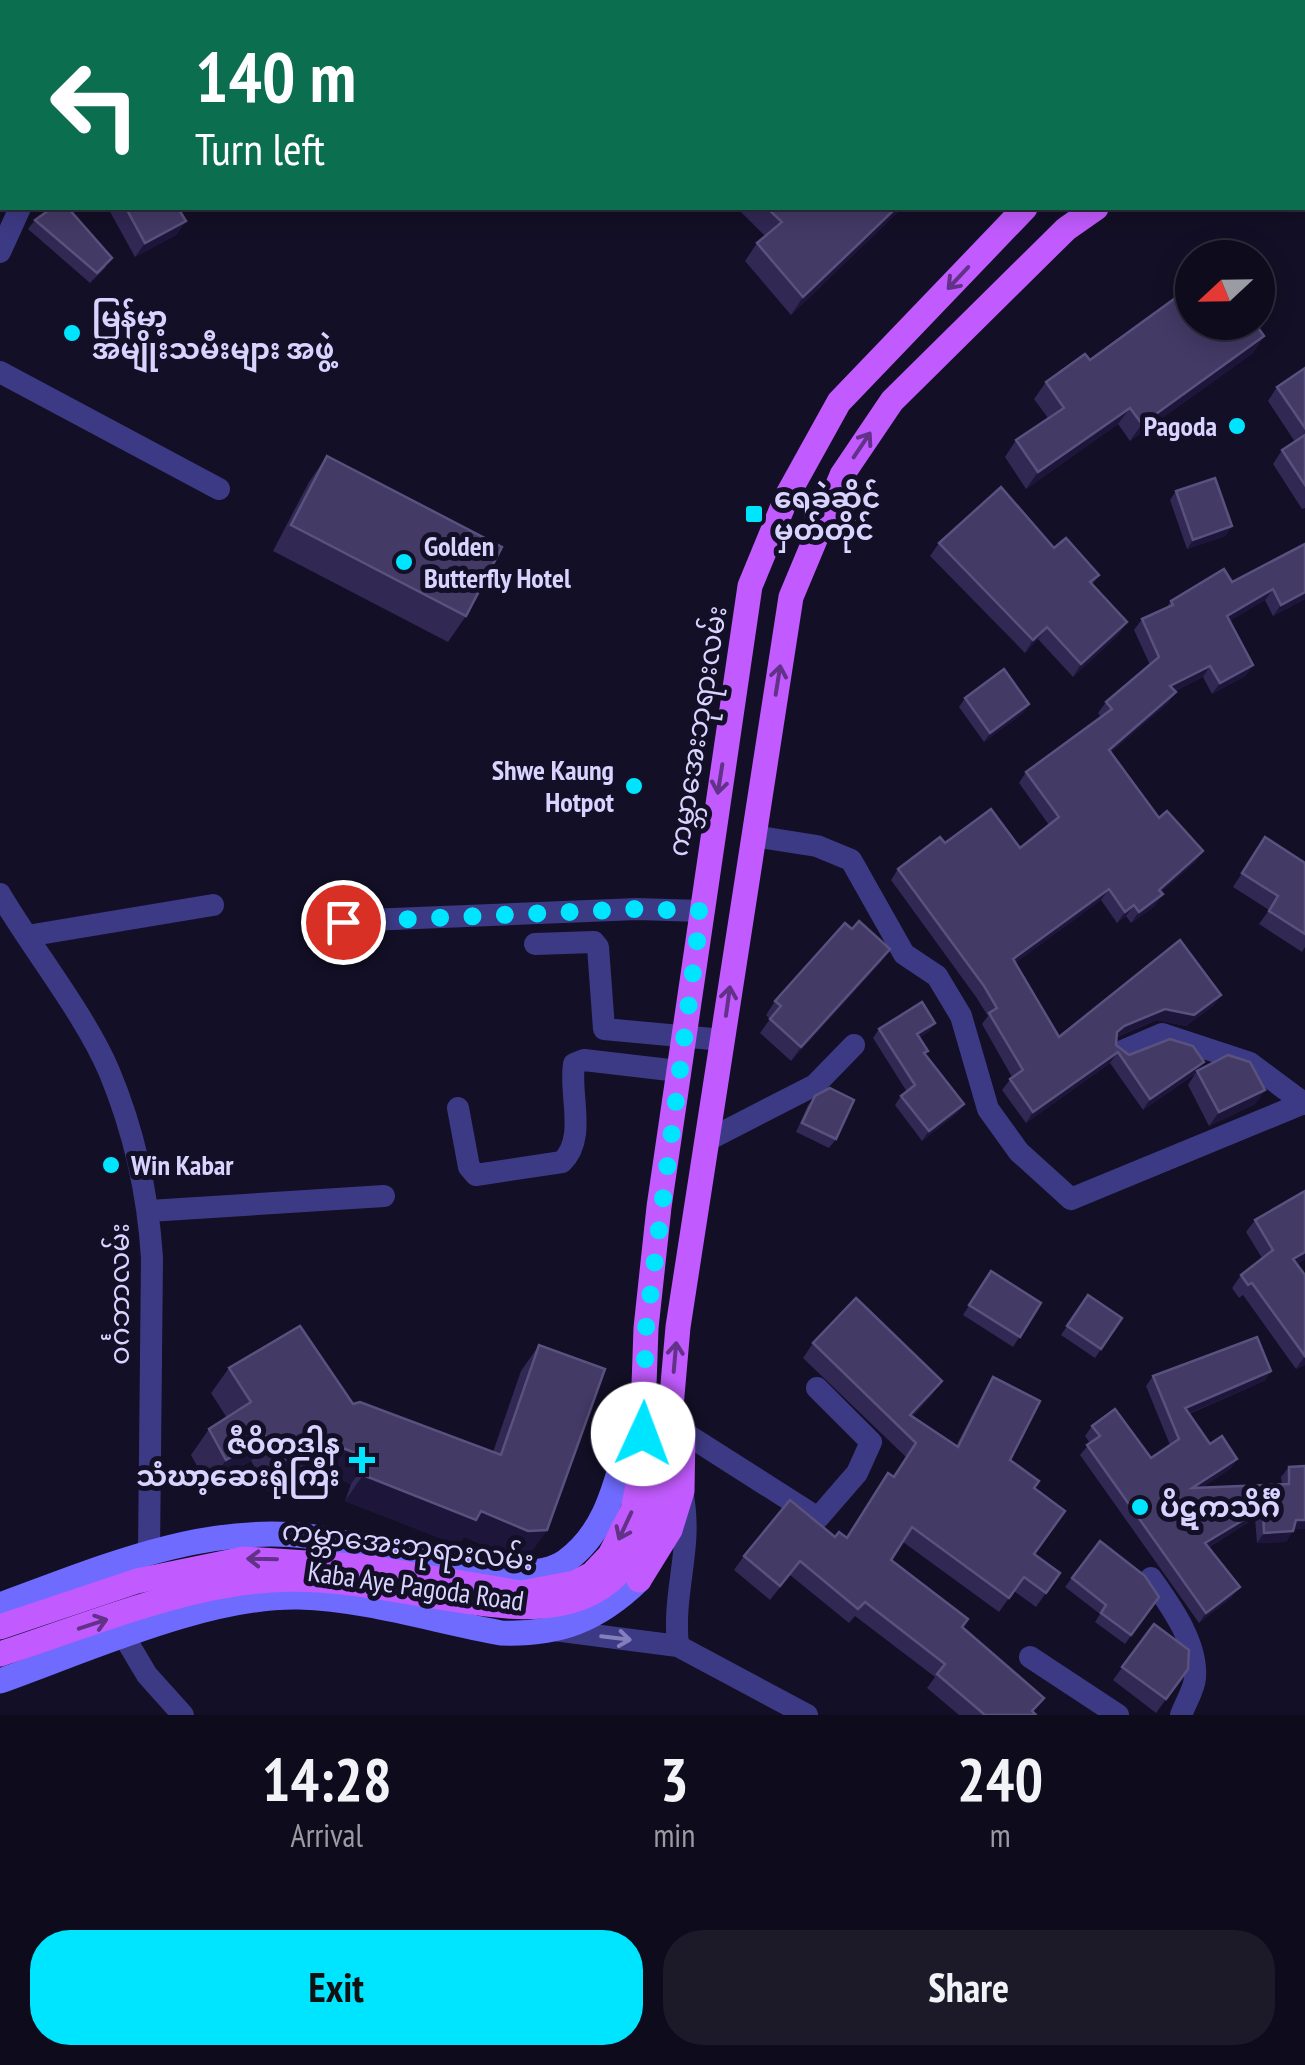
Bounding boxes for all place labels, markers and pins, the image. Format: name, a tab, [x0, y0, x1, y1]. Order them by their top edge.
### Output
place label: မြန်မာ့ အမျိုးသမီးများ အဖွဲ့	[92, 298, 339, 373]
marker: မြန်မာ့ အမျိုးသမီးများ အဖွဲ့	[61, 322, 83, 344]
place label: Pagoda	[1144, 407, 1217, 444]
marker: Pagoda	[1226, 415, 1248, 437]
place label: ရေခဲဆိုင် မှတ်တိုင်	[774, 479, 880, 553]
marker: ရေခဲဆိုင် မှတ်တိုင်	[743, 503, 765, 525]
place label: Golden Butterfly Hotel	[424, 527, 571, 596]
marker: Golden Butterfly Hotel	[393, 551, 415, 573]
place label: Shwe Kaung Hotpot	[492, 751, 614, 820]
marker: Shwe Kaung Hotpot	[623, 775, 645, 797]
pin	[301, 880, 386, 965]
place label: Win Kabar	[130, 1146, 234, 1183]
marker: Win Kabar	[100, 1154, 122, 1176]
place label: ဇီဝိတဒါန သံဃာ့ဆေးရုံကြီး	[136, 1425, 340, 1499]
marker: ဇီဝိတဒါန သံဃာ့ဆေးရုံကြီး	[349, 1447, 375, 1473]
place label: ပိဋကသိင်္ဂီ	[1160, 1488, 1280, 1530]
marker: ပိဋကသိင်္ဂီ	[1129, 1496, 1151, 1518]

